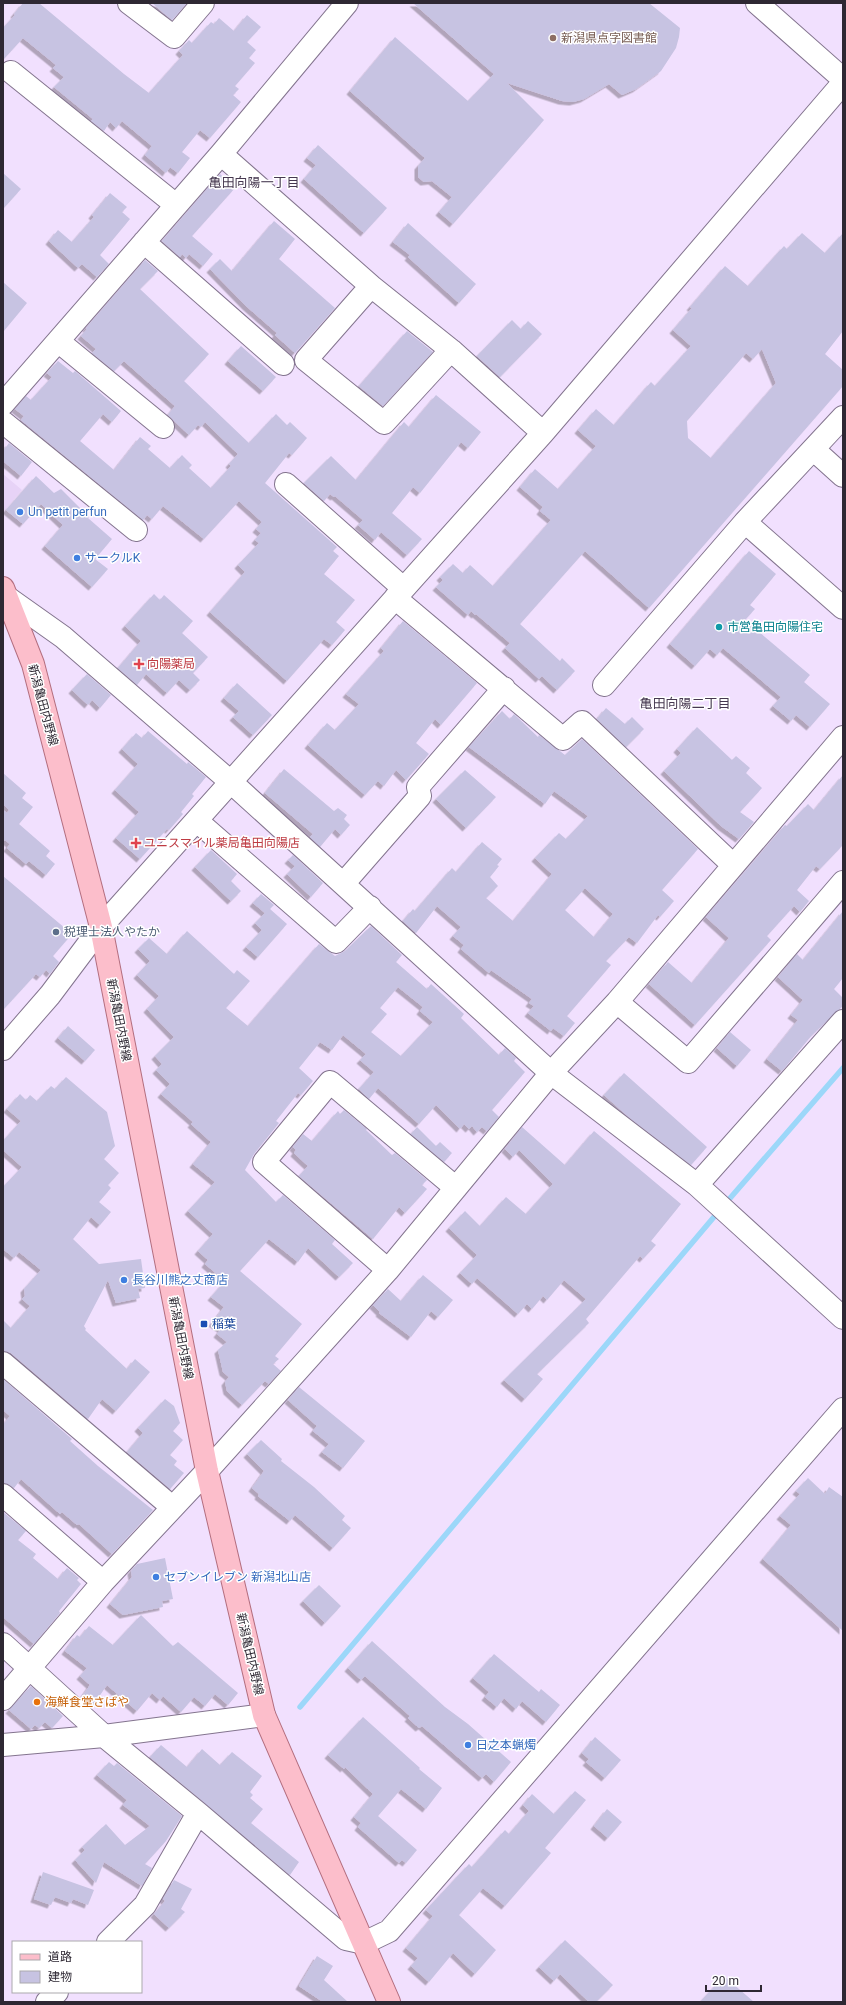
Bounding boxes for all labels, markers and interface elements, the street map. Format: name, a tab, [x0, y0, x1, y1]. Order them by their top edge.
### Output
place label: 新潟県点字図書館	[561, 31, 657, 45]
marker: 新潟県点字図書館	[548, 33, 558, 43]
district label: 亀田向陽一丁目	[208, 175, 300, 190]
place label: Un petit perfun	[28, 505, 107, 519]
marker: Un petit perfun	[15, 507, 25, 517]
place label: サークルK	[85, 551, 141, 565]
marker: サークルK	[72, 553, 82, 563]
place label: 市営亀田向陽住宅	[727, 620, 823, 634]
marker: 市営亀田向陽住宅	[714, 622, 724, 632]
place label: 向陽薬局	[147, 657, 195, 671]
marker: 向陽薬局	[134, 659, 144, 669]
street label: 新潟亀田内野線	[25, 663, 61, 747]
district label: 亀田向陽二丁目	[639, 696, 731, 711]
place label: ユニスマイル薬局亀田向陽店	[144, 836, 300, 850]
marker: ユニスマイル薬局亀田向陽店	[131, 838, 141, 848]
place label: 税理士法人やたか	[64, 925, 160, 939]
marker: 税理士法人やたか	[51, 927, 61, 937]
street label: 新潟亀田内野線	[104, 977, 134, 1063]
place label: 長谷川熊之丈商店	[132, 1273, 228, 1287]
marker: 長谷川熊之丈商店	[119, 1275, 129, 1285]
street label: 新潟亀田内野線	[166, 1295, 196, 1381]
place label: 稲葉	[212, 1317, 236, 1331]
marker: 稲葉	[199, 1319, 209, 1329]
place label: セブンイレブン 新潟北山店	[164, 1570, 311, 1584]
marker: セブンイレブン 新潟北山店	[151, 1572, 161, 1582]
street label: 新潟亀田内野線	[234, 1611, 266, 1697]
place label: 海鮮食堂さばや	[45, 1695, 129, 1709]
marker: 海鮮食堂さばや	[32, 1697, 42, 1707]
place label: 日之本蝋燭	[476, 1738, 536, 1752]
marker: 日之本蝋燭	[463, 1740, 473, 1750]
legend	[12, 1941, 142, 1993]
text: 道路	[48, 1950, 72, 1964]
scale bar	[706, 1967, 761, 1993]
text: 建物	[48, 1970, 72, 1984]
text: 20 m	[712, 1974, 739, 1988]

